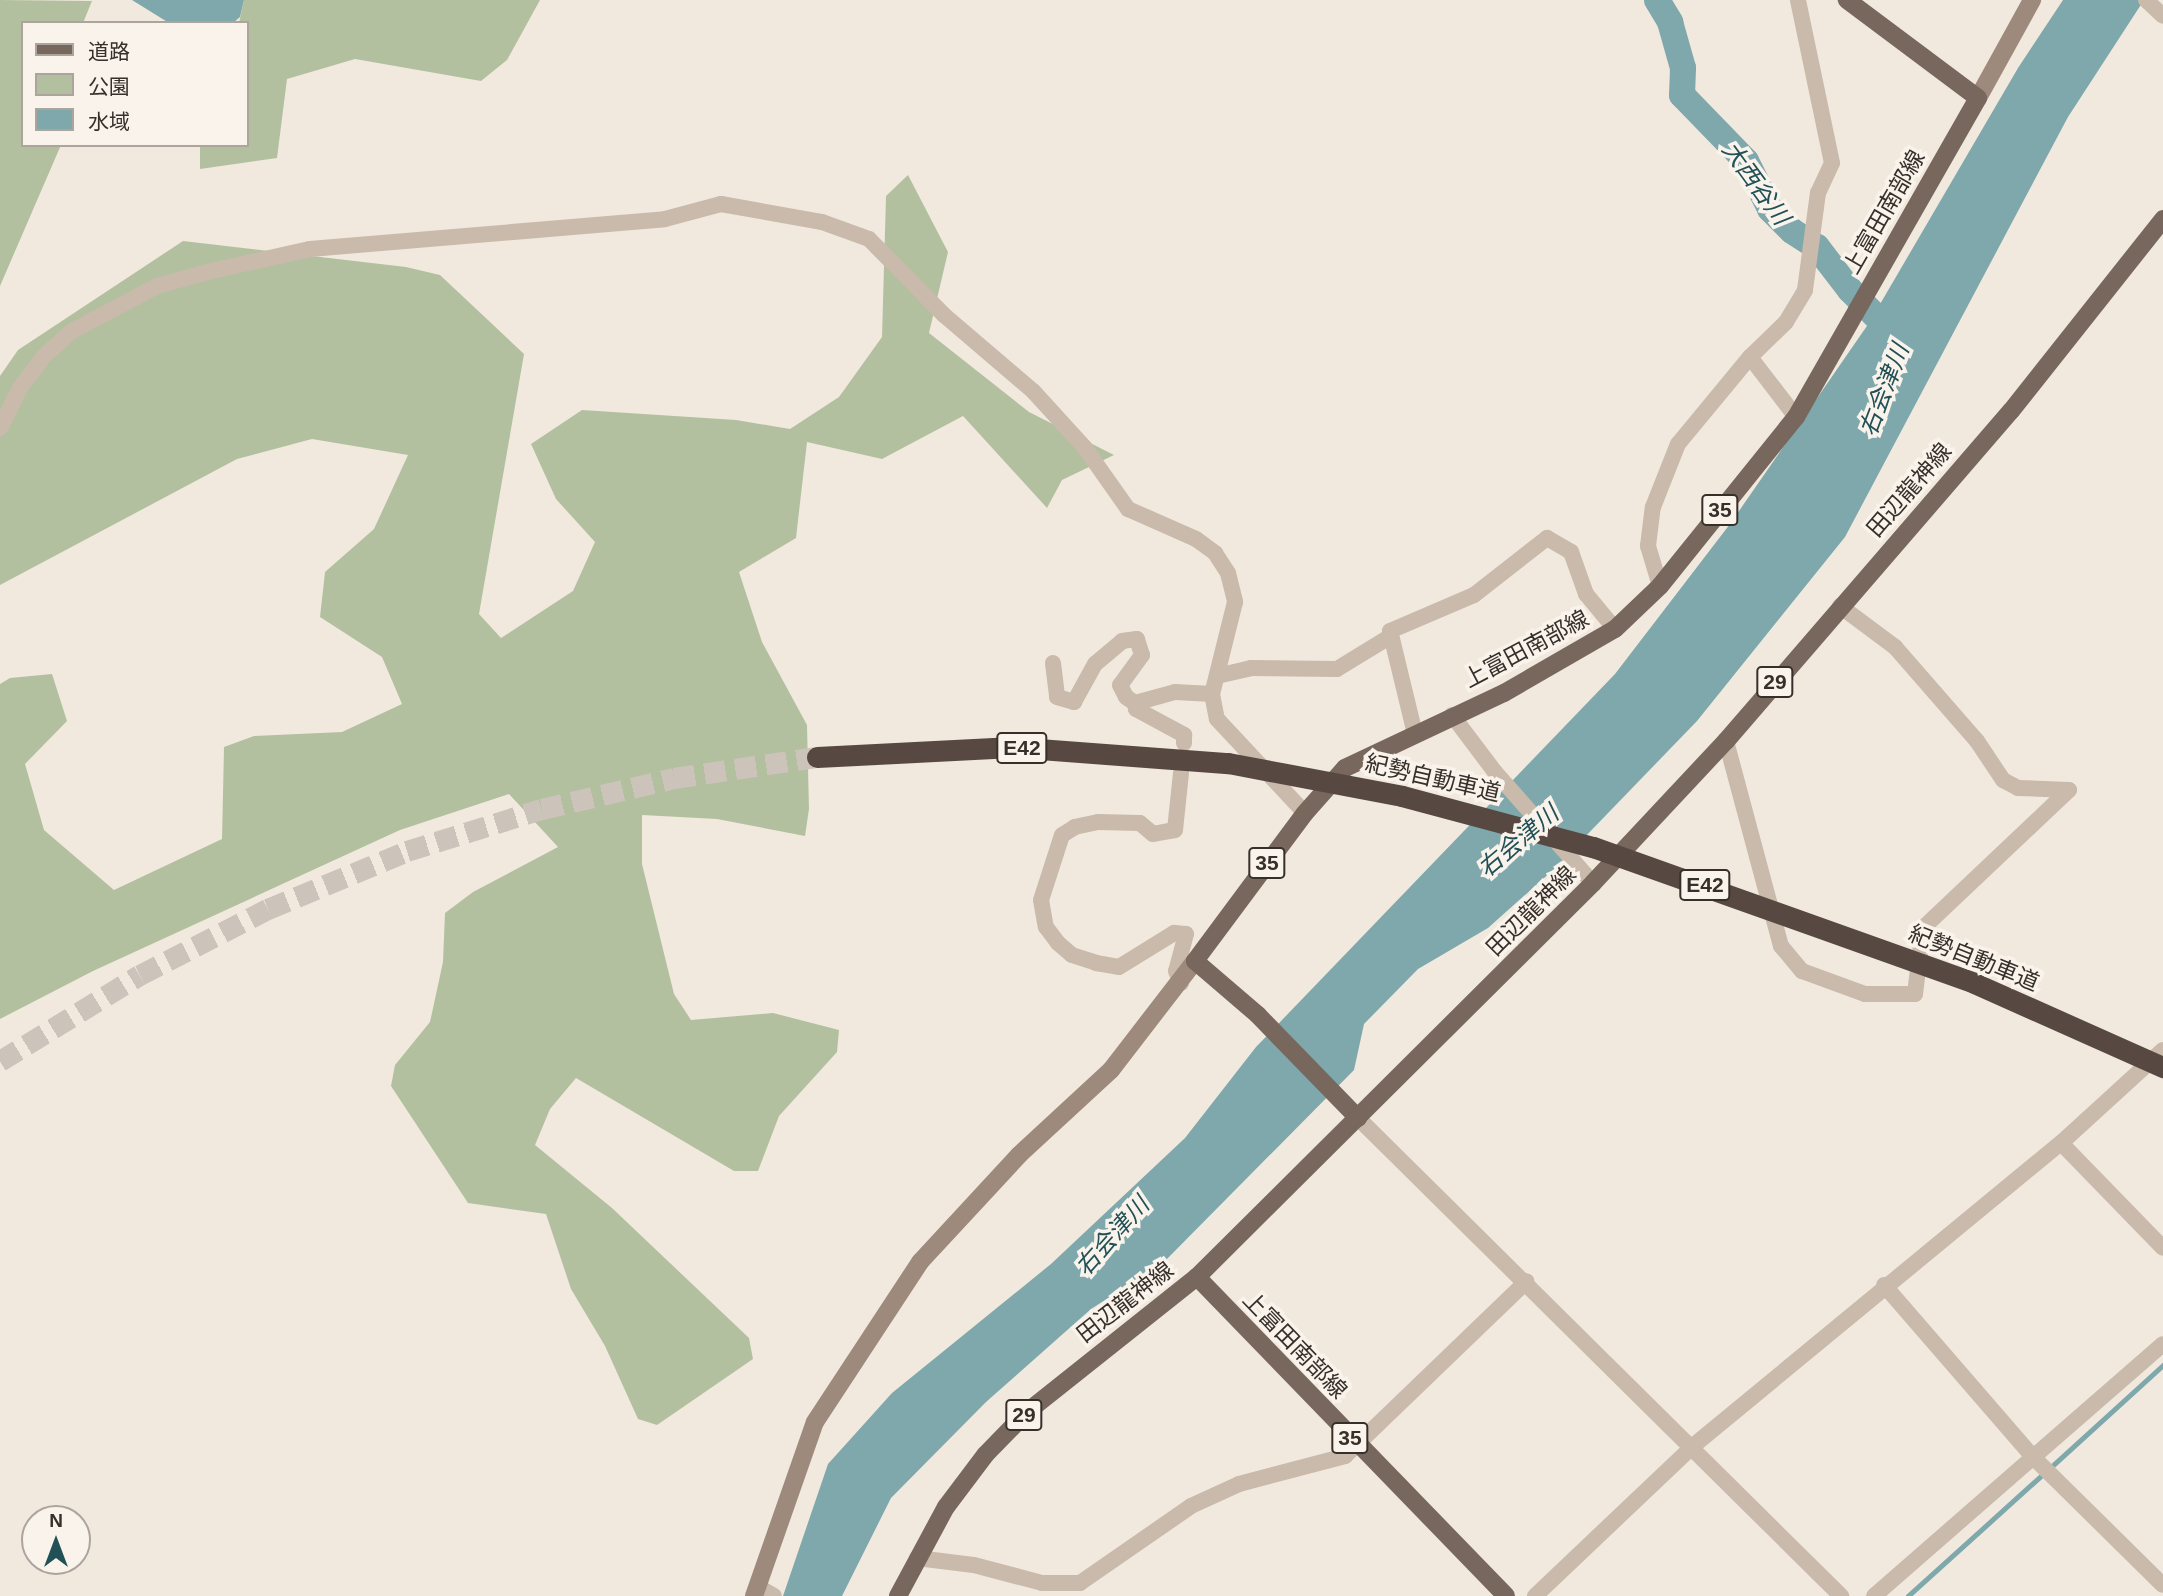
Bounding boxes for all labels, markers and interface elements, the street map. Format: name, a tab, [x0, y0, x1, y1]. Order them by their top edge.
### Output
legend	[21, 21, 248, 147]
text: 道路	[88, 40, 130, 63]
text: 公園	[88, 75, 130, 98]
text: 水域	[88, 110, 130, 133]
water label: 大西谷川	[1716, 136, 1796, 230]
street label: 上富田南部線	[1838, 145, 1930, 279]
water label: 右会津川	[1853, 340, 1915, 440]
street label: 田辺龍神線	[1861, 438, 1957, 542]
road number: 35	[1701, 492, 1739, 528]
street label: 上富田南部線	[1459, 604, 1593, 694]
road number: 29	[1756, 664, 1794, 700]
road number: E42	[996, 730, 1048, 766]
street label: 紀勢自動車道	[1363, 749, 1503, 807]
water label: 右会津川	[1472, 799, 1564, 883]
road number: 35	[1248, 846, 1286, 880]
street label: 田辺龍神線	[1481, 861, 1581, 961]
road number: E42	[1679, 868, 1731, 903]
street label: 紀勢自動車道	[1905, 919, 2043, 997]
water label: 右会津川	[1069, 1191, 1155, 1281]
street label: 田辺龍神線	[1071, 1256, 1179, 1348]
street label: 上富田南部線	[1237, 1286, 1353, 1404]
road number: 29	[1005, 1398, 1043, 1432]
road number: 35	[1331, 1420, 1369, 1456]
north arrow	[21, 1505, 91, 1575]
text: N	[49, 1510, 63, 1531]

